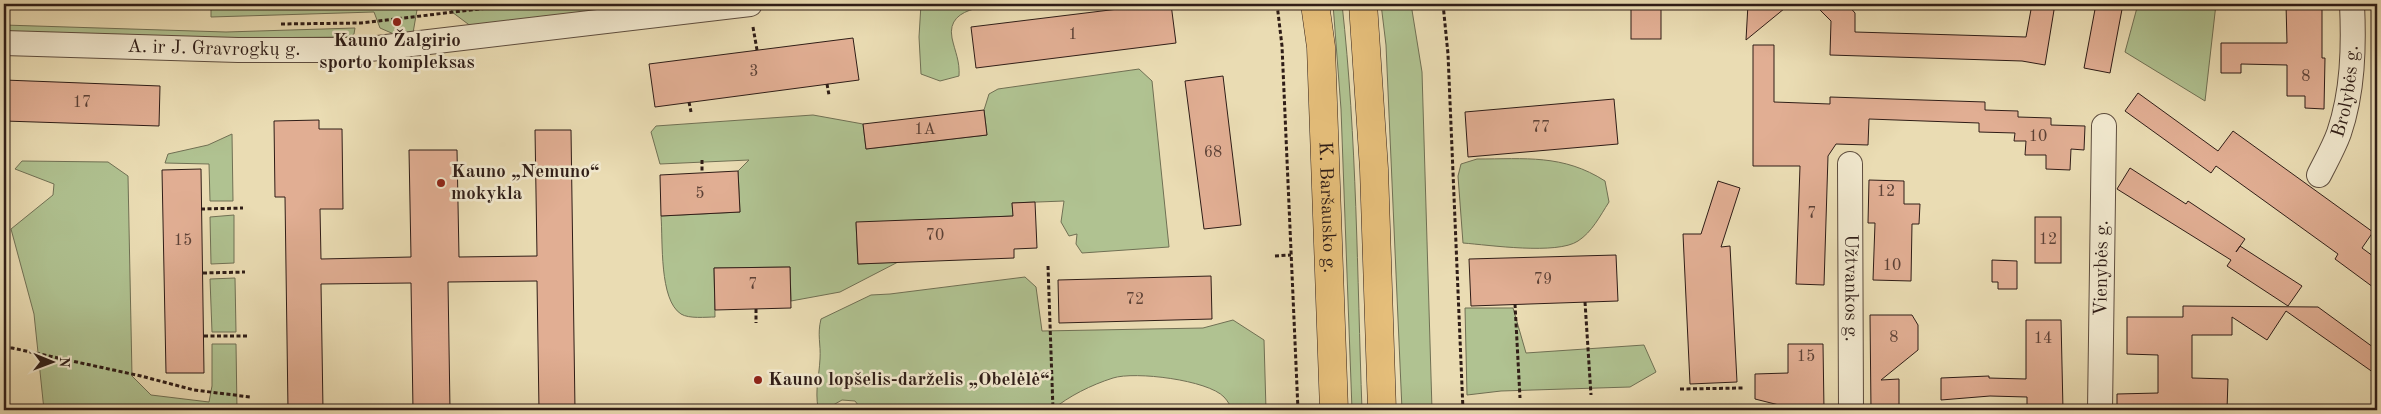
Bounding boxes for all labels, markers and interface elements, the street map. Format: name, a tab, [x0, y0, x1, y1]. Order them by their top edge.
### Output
marker: Kauno Žalgirio sporto kompleksas	[391, 16, 403, 28]
house number: 1	[1068, 27, 1078, 43]
place label: Kauno Žalgirio sporto kompleksas	[319, 29, 475, 73]
street label: A. ir J. Gravrogkų g.	[127, 37, 300, 60]
street label: Brolybės g.	[2329, 45, 2362, 140]
house number: 3	[749, 64, 759, 80]
house number: 8	[2301, 69, 2311, 85]
house number: 17	[73, 95, 91, 111]
house number: 77	[1532, 120, 1550, 136]
house number: 1A	[914, 122, 936, 138]
house number: 10	[2029, 129, 2047, 145]
street label: K. Baršausko g.	[1315, 141, 1339, 274]
house number: 68	[1204, 145, 1222, 161]
place label: Kauno „Nemuno“ mokykla	[451, 163, 599, 204]
marker: Kauno „Nemuno“ mokykla	[435, 177, 447, 189]
house number: 12	[1877, 184, 1895, 200]
house number: 5	[695, 186, 705, 202]
house number: 7	[1807, 206, 1817, 222]
street label: Vienybės g.	[2092, 220, 2112, 316]
house number: 70	[926, 228, 944, 244]
house number: 12	[2039, 232, 2057, 248]
house number: 15	[174, 233, 192, 249]
street label: Užtvankos g.	[1841, 234, 1860, 342]
house number: 10	[1883, 258, 1901, 274]
house number: 79	[1534, 272, 1552, 288]
house number: 7	[748, 277, 758, 293]
house number: 72	[1126, 292, 1144, 308]
house number: 8	[1889, 330, 1899, 346]
house number: 14	[2034, 331, 2052, 347]
north arrow	[28, 336, 78, 386]
house number: 15	[1797, 349, 1815, 365]
text: N	[57, 357, 71, 368]
place label: Kauno lopšelis-darželis „Obelėlė“	[768, 371, 1050, 390]
marker: Kauno lopšelis-darželis „Obelėlė“	[752, 374, 764, 386]

